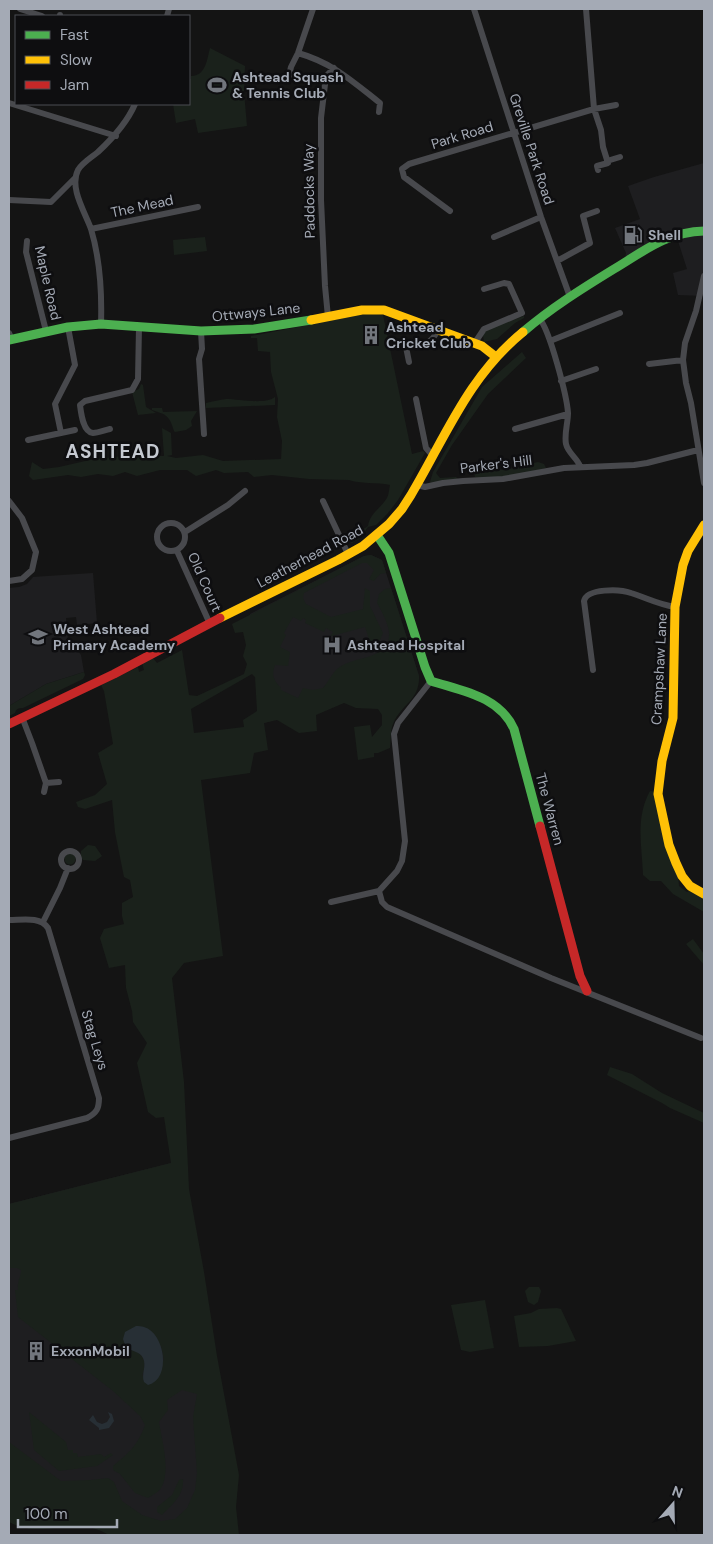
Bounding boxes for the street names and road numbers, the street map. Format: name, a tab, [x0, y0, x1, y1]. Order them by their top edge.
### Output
street label: Greville Park Road	[506, 91, 558, 207]
street label: Park Road	[429, 117, 495, 153]
street label: Paddocks Way	[299, 143, 319, 239]
street label: The Mead	[109, 191, 175, 221]
street label: Maple Road	[31, 244, 65, 322]
street label: Ottways Lane	[211, 298, 301, 326]
street label: Parker's Hill	[459, 451, 533, 477]
street label: Leatherhead Road	[254, 520, 366, 592]
street label: Old Court	[184, 549, 226, 615]
street label: Crampshaw Lane	[647, 613, 671, 725]
street label: The Warren	[532, 771, 568, 847]
street label: Stag Leys	[77, 1008, 113, 1072]

